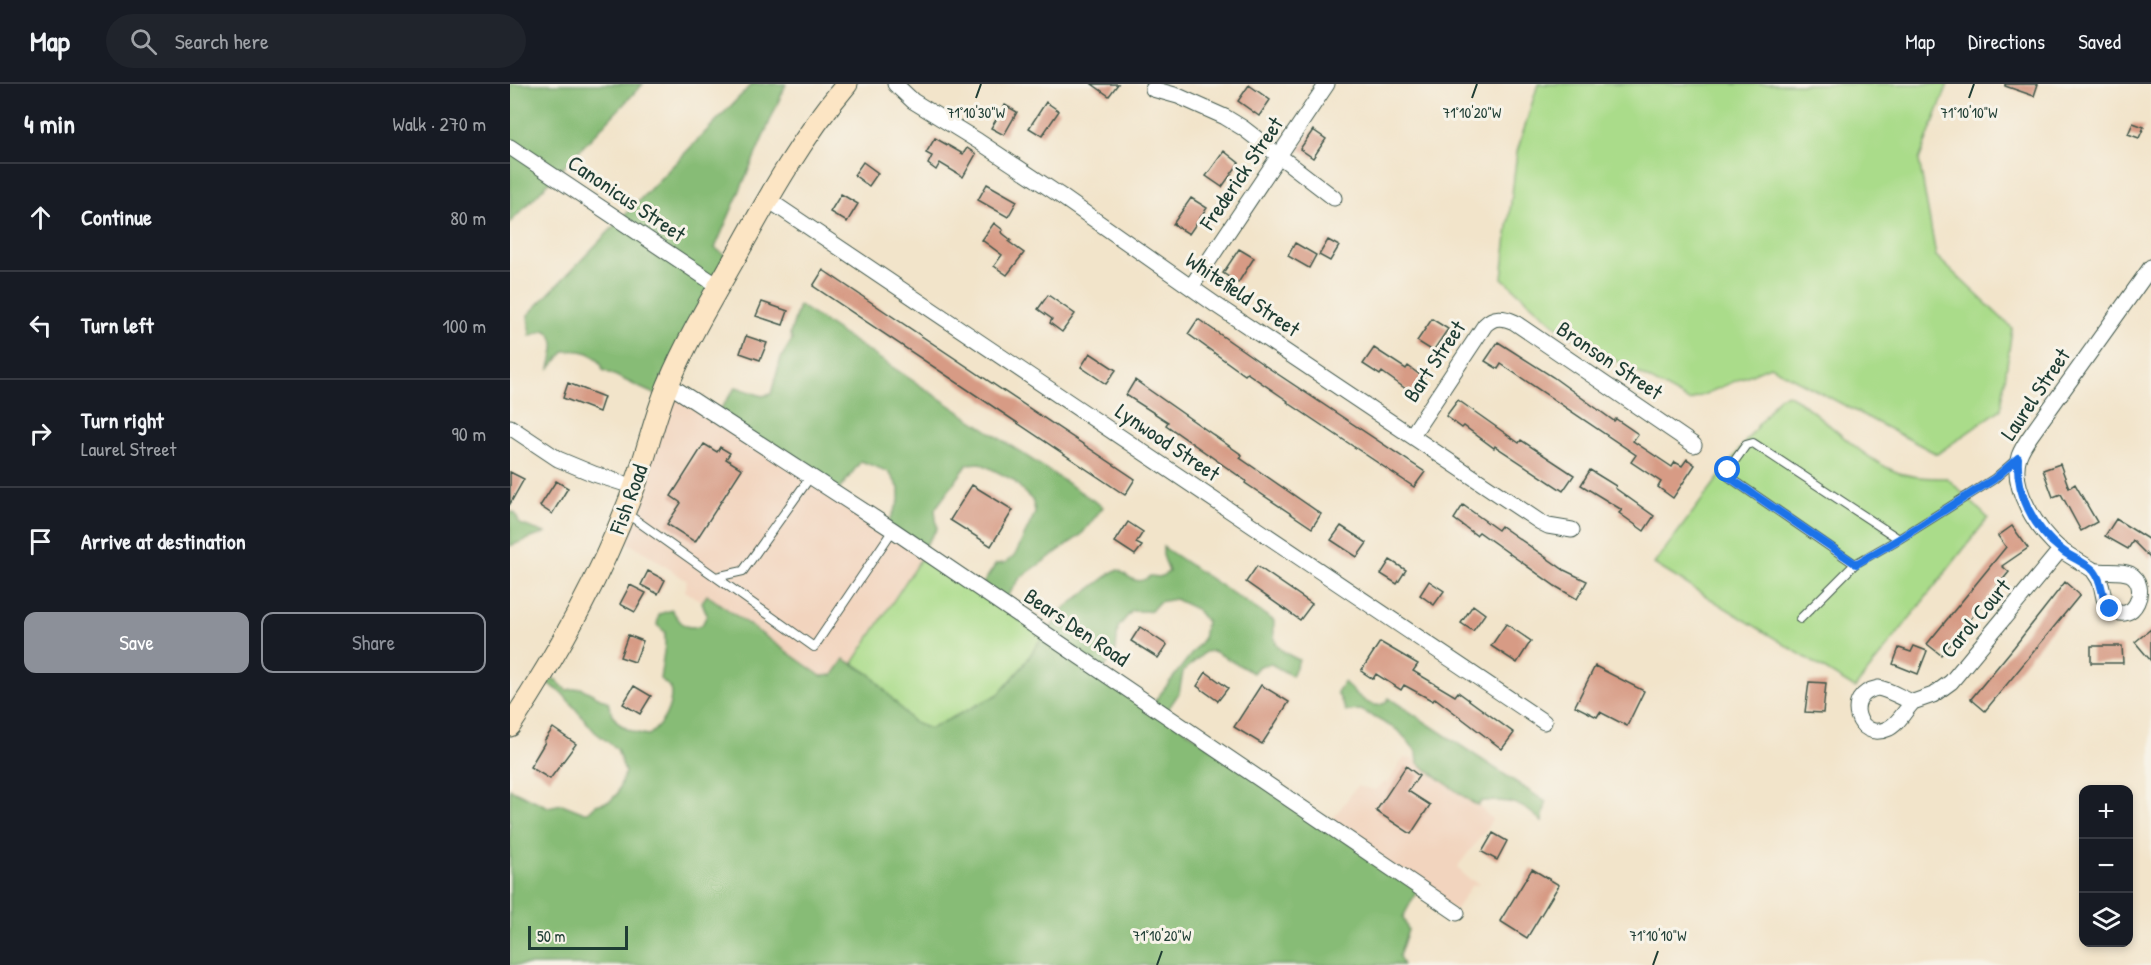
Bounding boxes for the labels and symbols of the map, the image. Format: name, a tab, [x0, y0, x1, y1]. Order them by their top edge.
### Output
text: 71°10'30"W	[947, 102, 1006, 123]
text: 71°10'20"W	[1443, 102, 1502, 123]
text: 71°10'10"W	[1941, 102, 1998, 123]
street label: Frederick Street	[1192, 110, 1290, 236]
street label: Canonicus Street	[562, 147, 692, 249]
street label: Whitefield Street	[1180, 245, 1307, 344]
street label: Bronson Street	[1551, 313, 1669, 407]
street label: Bart Street	[1396, 314, 1472, 408]
street label: Laurel Street	[1993, 342, 2077, 446]
street label: Lynwood Street	[1110, 396, 1227, 488]
route start	[1714, 456, 1740, 482]
street label: Fish Road	[601, 460, 655, 539]
street label: Carol Court	[1933, 572, 2017, 664]
street label: Bears Den Road	[1019, 581, 1136, 673]
route end	[2096, 595, 2122, 621]
scale bar	[528, 923, 628, 950]
text: 71°10'20"W	[1133, 925, 1192, 946]
text: 71°10'10"W	[1630, 925, 1687, 946]

